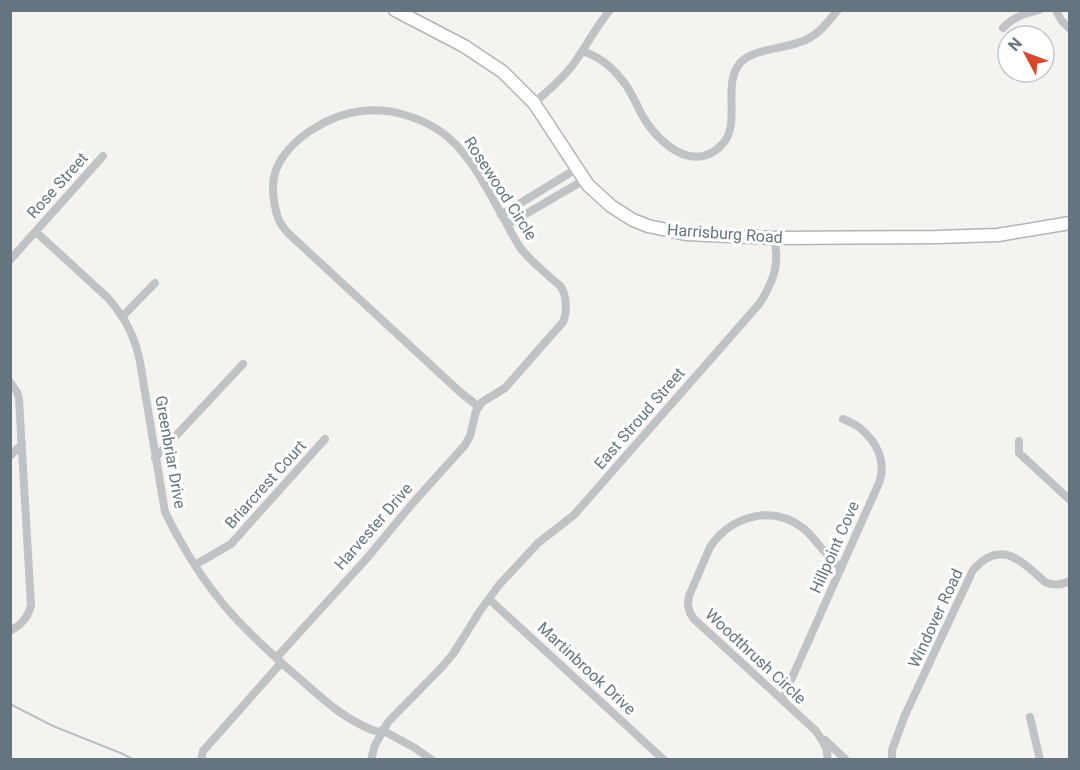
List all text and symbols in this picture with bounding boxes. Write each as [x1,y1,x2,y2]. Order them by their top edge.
north arrow [996,24,1056,84]
text: N [1004,34,1026,55]
street label: Rosewood Circle [460,133,541,243]
street label: Rose Street [23,149,92,222]
street label: Harrisburg Road [667,220,783,247]
street label: East Stroud Street [590,364,689,473]
street label: Greenbriar Drive [151,394,190,510]
street label: Briarcrest Court [221,436,310,532]
street label: Harvester Drive [330,479,416,574]
street label: Hillpoint Cove [806,498,863,596]
street label: Windover Road [904,566,967,671]
street label: Woodthrush Circle [701,605,810,708]
street label: Martinbrook Drive [534,618,640,719]

